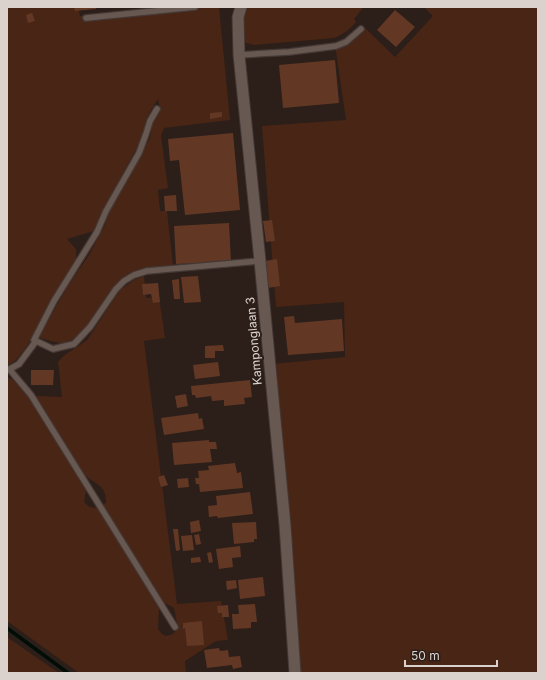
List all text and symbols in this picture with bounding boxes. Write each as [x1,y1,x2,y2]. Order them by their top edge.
street label: Kamponglaan 3 [242,296,265,386]
scale bar [405,642,497,668]
text: 50 m [411,648,440,663]

